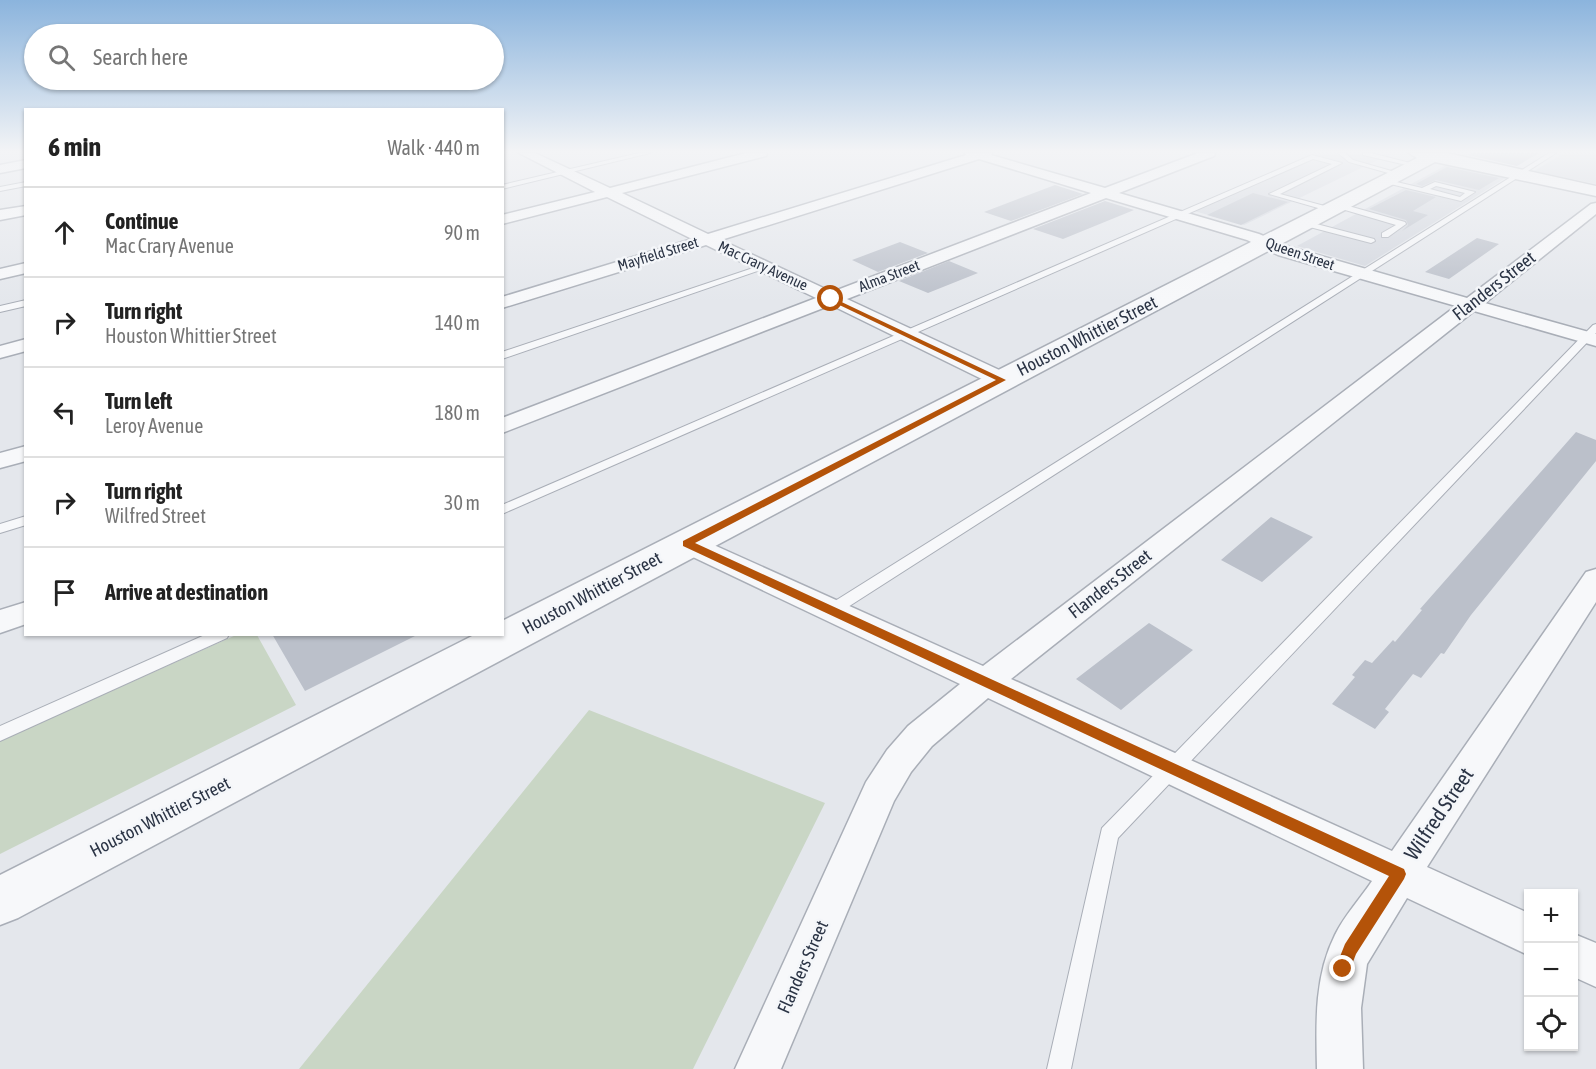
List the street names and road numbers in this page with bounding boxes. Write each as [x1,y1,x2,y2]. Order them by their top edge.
street label: Mayfield Street [615,233,700,274]
street label: Queen Street [1263,234,1337,273]
street label: Mac Crary Avenue [716,237,811,294]
street label: Flanders Street [1448,247,1539,324]
street label: Alma Street [856,256,922,295]
street label: Houston Whittier Street [1013,291,1160,380]
street label: Flanders Street [1064,545,1155,622]
street label: Houston Whittier Street [519,547,665,638]
street label: Wilfred Street [1399,763,1478,864]
street label: Houston Whittier Street [86,772,233,861]
street label: Flanders Street [773,917,832,1016]

